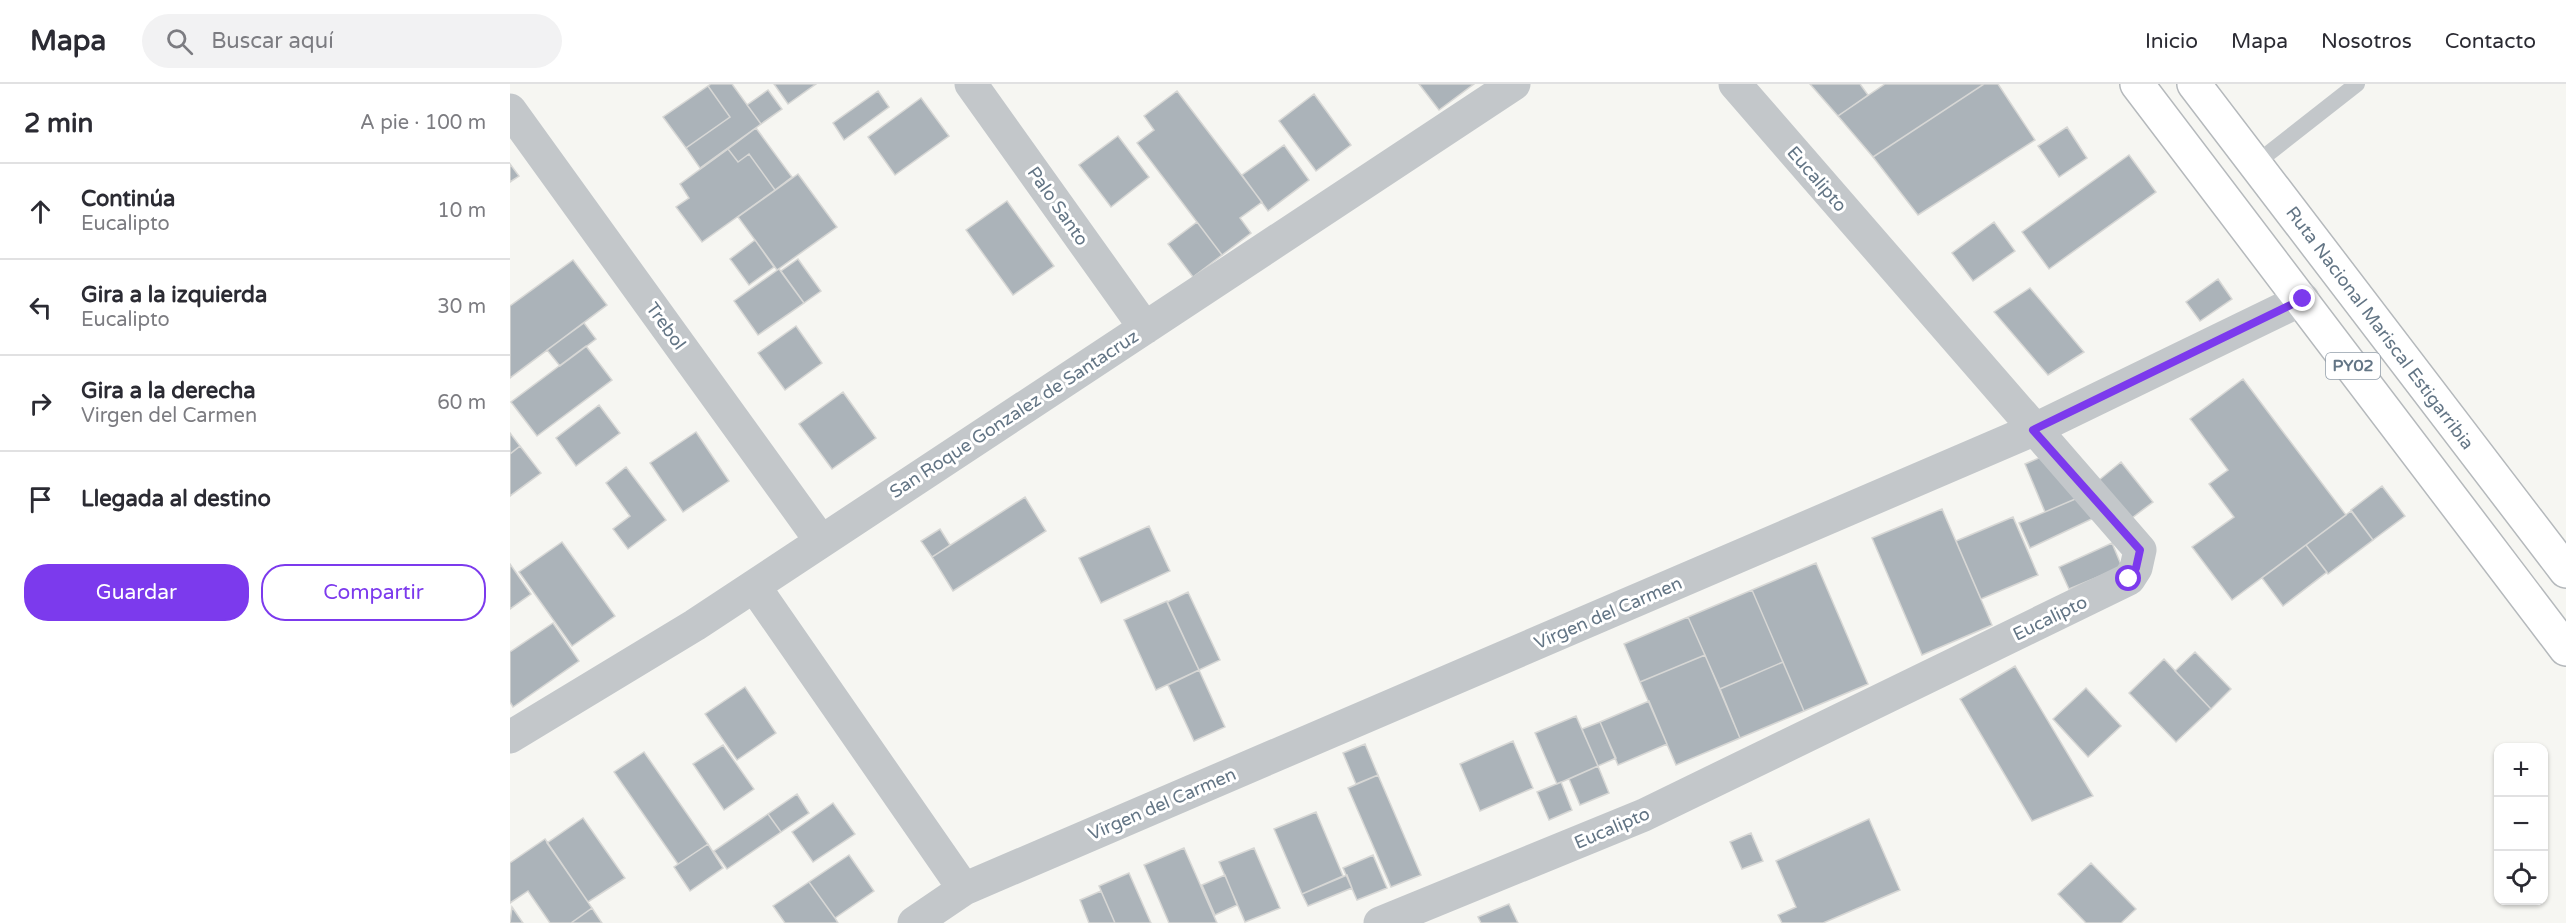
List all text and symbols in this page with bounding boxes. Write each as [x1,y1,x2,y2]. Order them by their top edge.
search box [142,14,562,68]
text: Mapa [30,24,106,58]
icon: search [163,25,196,58]
text: Buscar aquí [211,28,334,54]
text: Inicio [2145,29,2198,54]
text: Mapa [2231,29,2288,54]
text: Nosotros [2321,29,2412,54]
text: Contacto [2445,29,2536,54]
text: 2 min [24,108,93,139]
text: A pie · 100 m [360,111,486,135]
street label: Eucalipto [1782,142,1852,216]
street label: Palo Santo [1023,162,1093,250]
text: Continúa [81,186,175,212]
icon: ahead [24,195,57,228]
text: 10 m [437,199,486,223]
street label: Ruta Nacional Mariscal Estigarribia [2281,202,2479,454]
text: Eucalipto [81,212,170,236]
text: Gira a la izquierda [81,282,267,308]
route end [2289,285,2315,311]
icon: left [24,291,57,324]
text: 30 m [437,295,486,319]
street label: Trebol [641,298,691,354]
text: Eucalipto [81,308,170,332]
street label: San Roque Gonzalez de Santacruz [885,325,1143,503]
road number: PY02 [2326,353,2380,379]
text: Gira a la derecha [81,378,256,404]
icon: right [24,387,57,420]
text: 60 m [437,391,486,415]
text: Virgen del Carmen [81,404,257,428]
icon: arrive [24,483,57,516]
text: Llegada al destino [81,486,271,512]
button: Guardar [24,564,249,621]
button: Compartir [261,564,486,621]
route start [2115,565,2141,591]
street label: Virgen del Carmen [1531,572,1685,654]
street label: Eucalipto [2009,591,2091,645]
map controls [2494,743,2548,905]
button: + [2494,743,2548,797]
street label: Virgen del Carmen [1085,763,1239,845]
button: − [2494,797,2548,851]
street label: Eucalipto [1571,802,1653,854]
button: locate [2494,851,2548,905]

